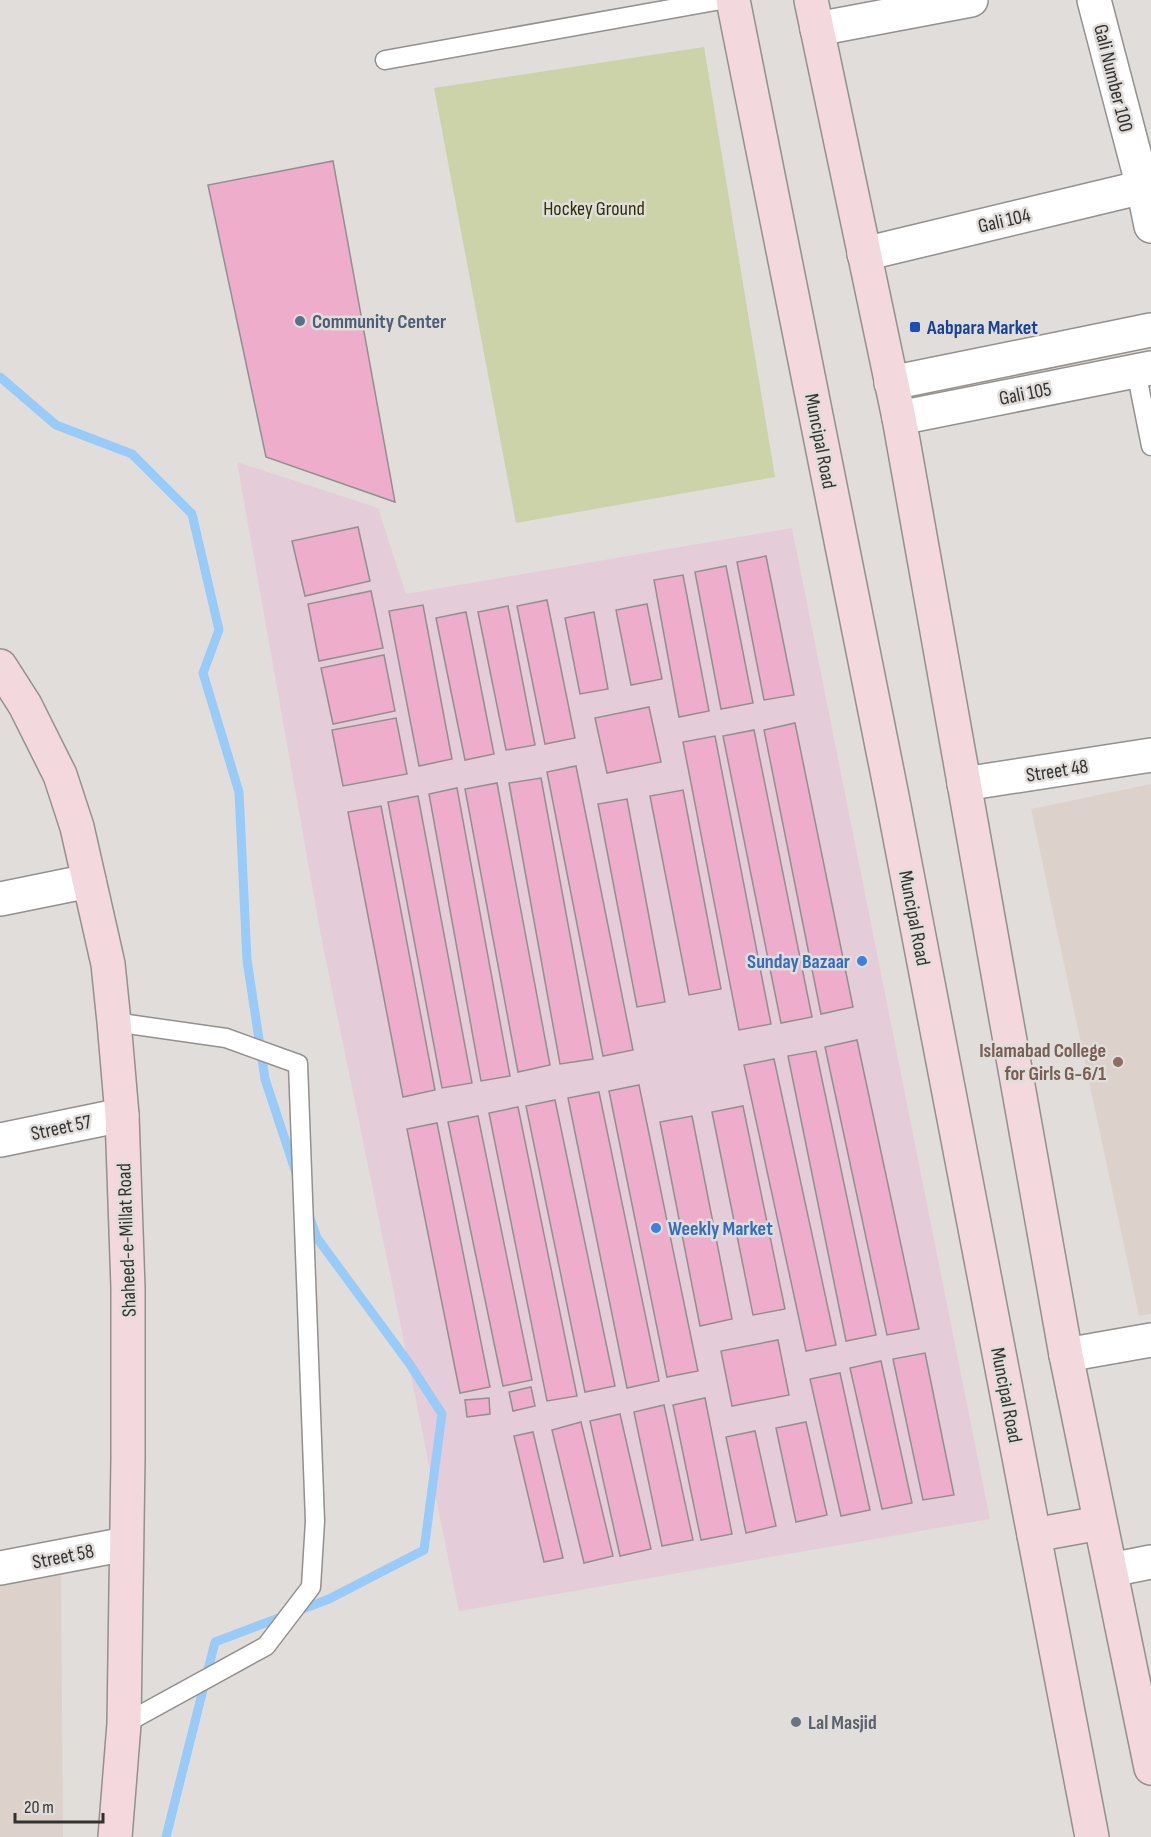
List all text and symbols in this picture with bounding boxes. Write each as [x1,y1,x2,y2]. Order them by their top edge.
street label: Gali Number 100 [1088,22,1138,135]
park label: Hockey Ground [543,197,645,221]
street label: Gali 104 [976,203,1033,239]
place label: Community Center [312,310,446,334]
marker: Community Center [293,314,307,328]
place label: Aabpara Market [926,316,1038,340]
marker: Aabpara Market [908,320,922,334]
street label: Gali 105 [997,377,1053,411]
street label: Muncipal Road [799,391,841,491]
street label: Street 48 [1024,754,1090,788]
street label: Muncipal Road [893,868,935,968]
place label: Sunday Bazaar [747,950,850,974]
marker: Sunday Bazaar [855,954,869,968]
place label: Islamabad College for Girls G-6/1 [979,1039,1106,1086]
marker: Islamabad College for Girls G-6/1 [1111,1055,1125,1069]
street label: Street 57 [29,1110,94,1146]
street label: Shaheed-e-Millat Road [112,1163,142,1317]
place label: Weekly Market [668,1217,773,1241]
marker: Weekly Market [649,1221,663,1235]
street label: Muncipal Road [985,1345,1027,1445]
street label: Street 58 [30,1539,96,1575]
place label: Lal Masjid [808,1711,877,1735]
marker: Lal Masjid [789,1715,803,1729]
scale bar [15,1786,104,1824]
text: 20 m [24,1797,54,1818]

